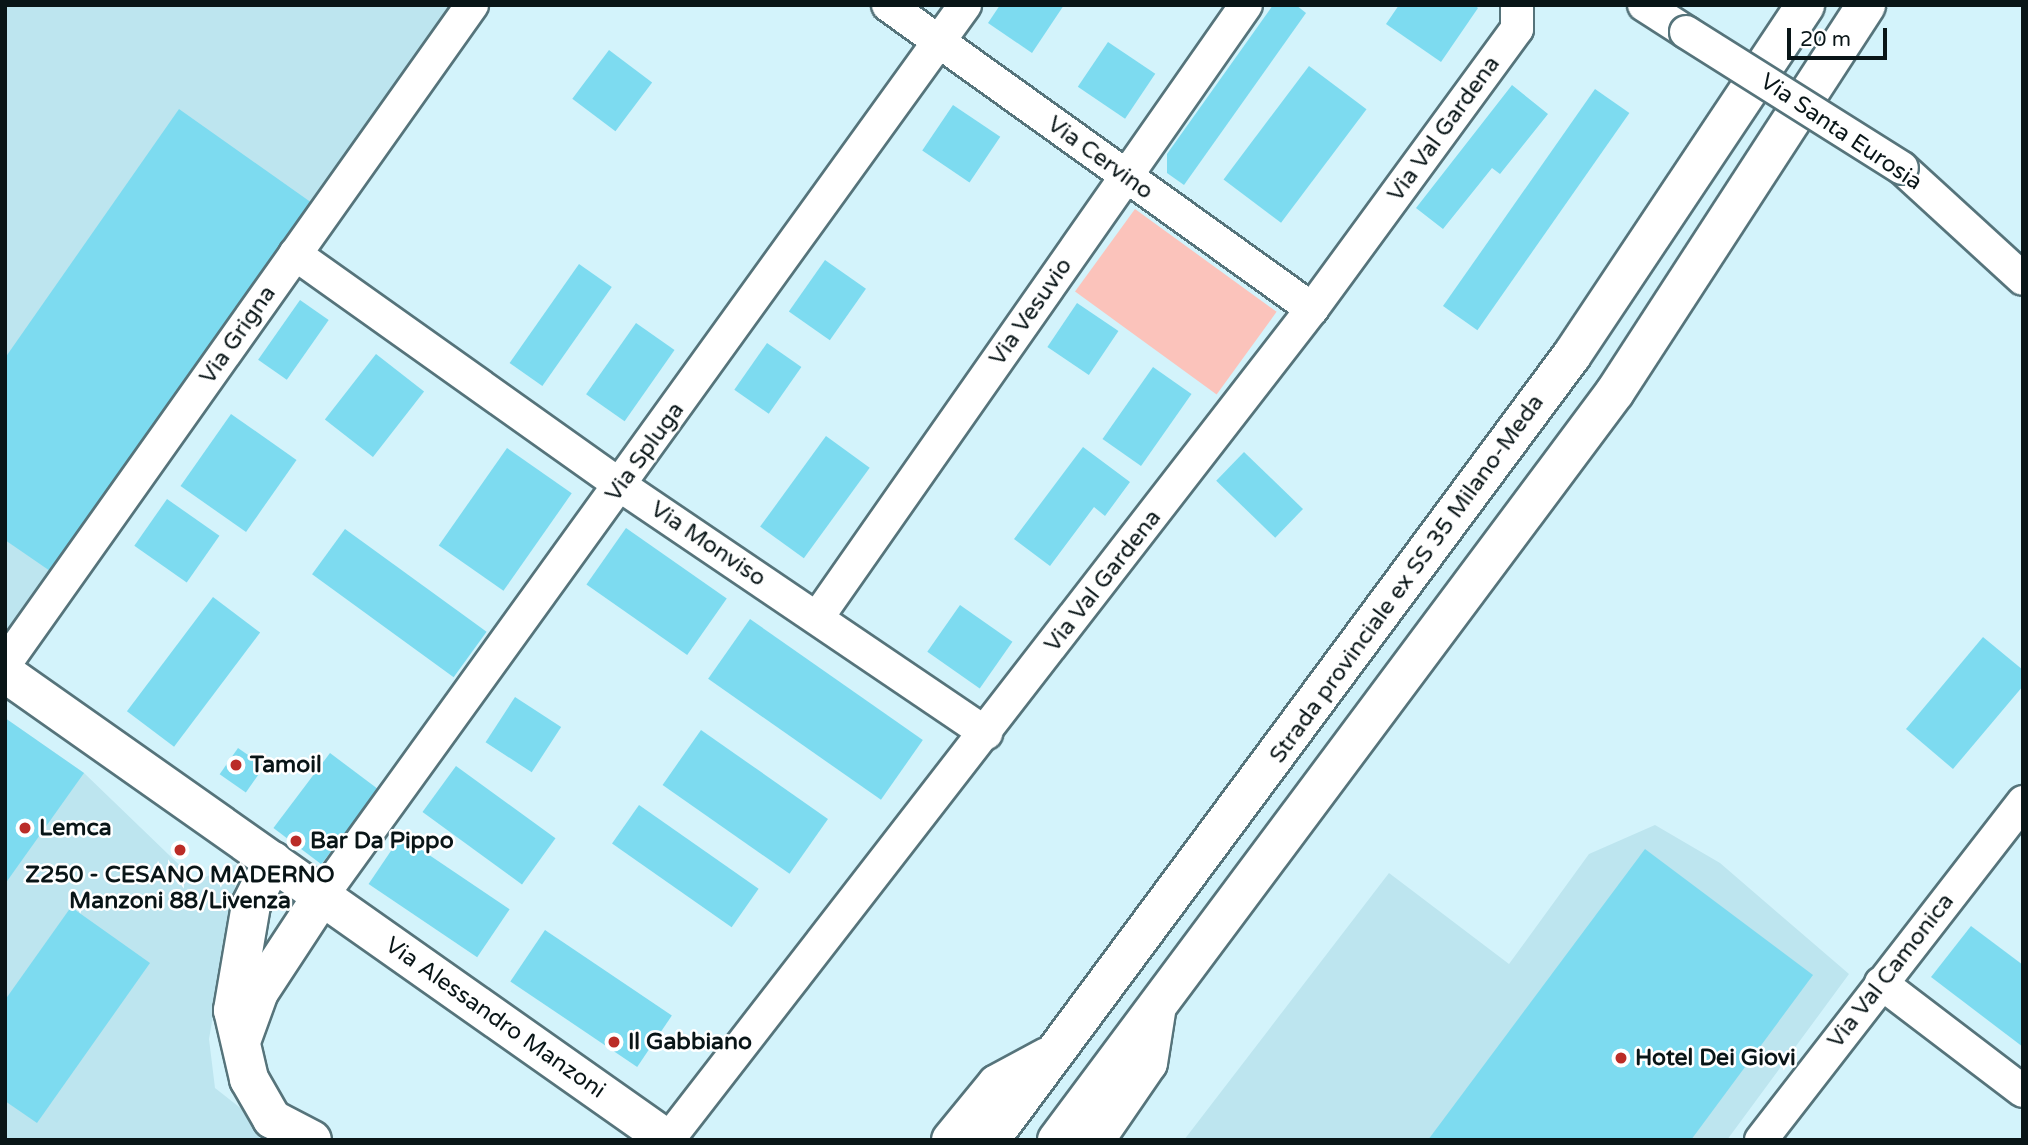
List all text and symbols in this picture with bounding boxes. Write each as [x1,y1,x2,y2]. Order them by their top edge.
scale bar [1790,14,1890,58]
text: 20 m [1800,27,1851,52]
street label: Via Val Gardena [1382,51,1506,207]
street label: Via Santa Eurosia [1755,68,1927,196]
street label: Via Cervino [1042,110,1158,206]
street label: Via Vesuvio [984,253,1078,371]
street label: Via Grigna [194,280,282,390]
street label: Strada provinciale ex SS 35 Milano-Meda [1264,389,1550,769]
street label: Via Spluga [600,397,690,507]
street label: Via Monviso [645,495,771,593]
street label: Via Val Gardena [1039,504,1167,658]
place label: Tamoil [250,751,322,779]
marker: Tamoil [228,757,244,773]
place label: Lemca [39,814,112,842]
marker: Lemca [17,820,33,836]
place label: Bar Da Pippo [310,827,454,855]
marker: Bar Da Pippo [288,833,304,849]
marker: Z250 - CESANO MADERNO Manzoni 88/Livenza [172,842,188,858]
place label: Z250 - CESANO MADERNO Manzoni 88/Livenza [25,861,335,915]
street label: Via Val Camonica [1822,888,1960,1054]
street label: Via Alessandro Manzoni [380,931,610,1105]
place label: Il Gabbiano [628,1028,752,1056]
marker: Il Gabbiano [606,1034,622,1050]
place label: Hotel Dei Giovi [1635,1044,1796,1072]
marker: Hotel Dei Giovi [1613,1050,1629,1066]

